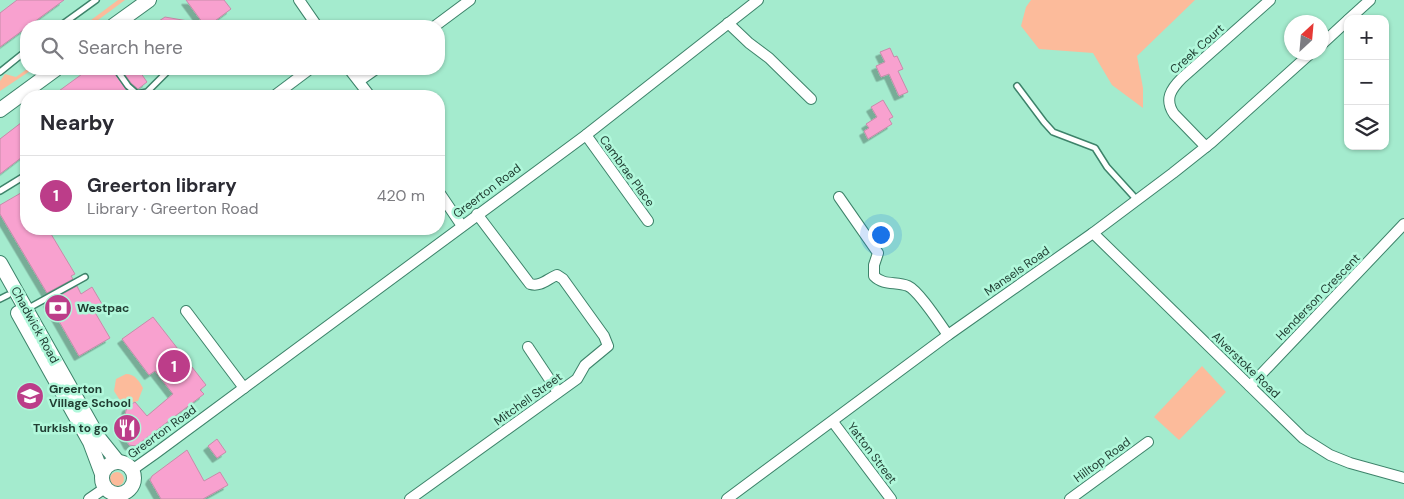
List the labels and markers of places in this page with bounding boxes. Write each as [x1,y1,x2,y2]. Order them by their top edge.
bank icon: Westpac [43,293,73,323]
place label: Westpac [77,300,129,316]
pin: 1 [158,347,190,385]
school or university icon: Greerton Village School [15,381,45,411]
place label: Greerton Village School [49,381,131,411]
restaurant icon: Turkish to go [112,413,142,443]
place label: Turkish to go [33,420,108,436]

